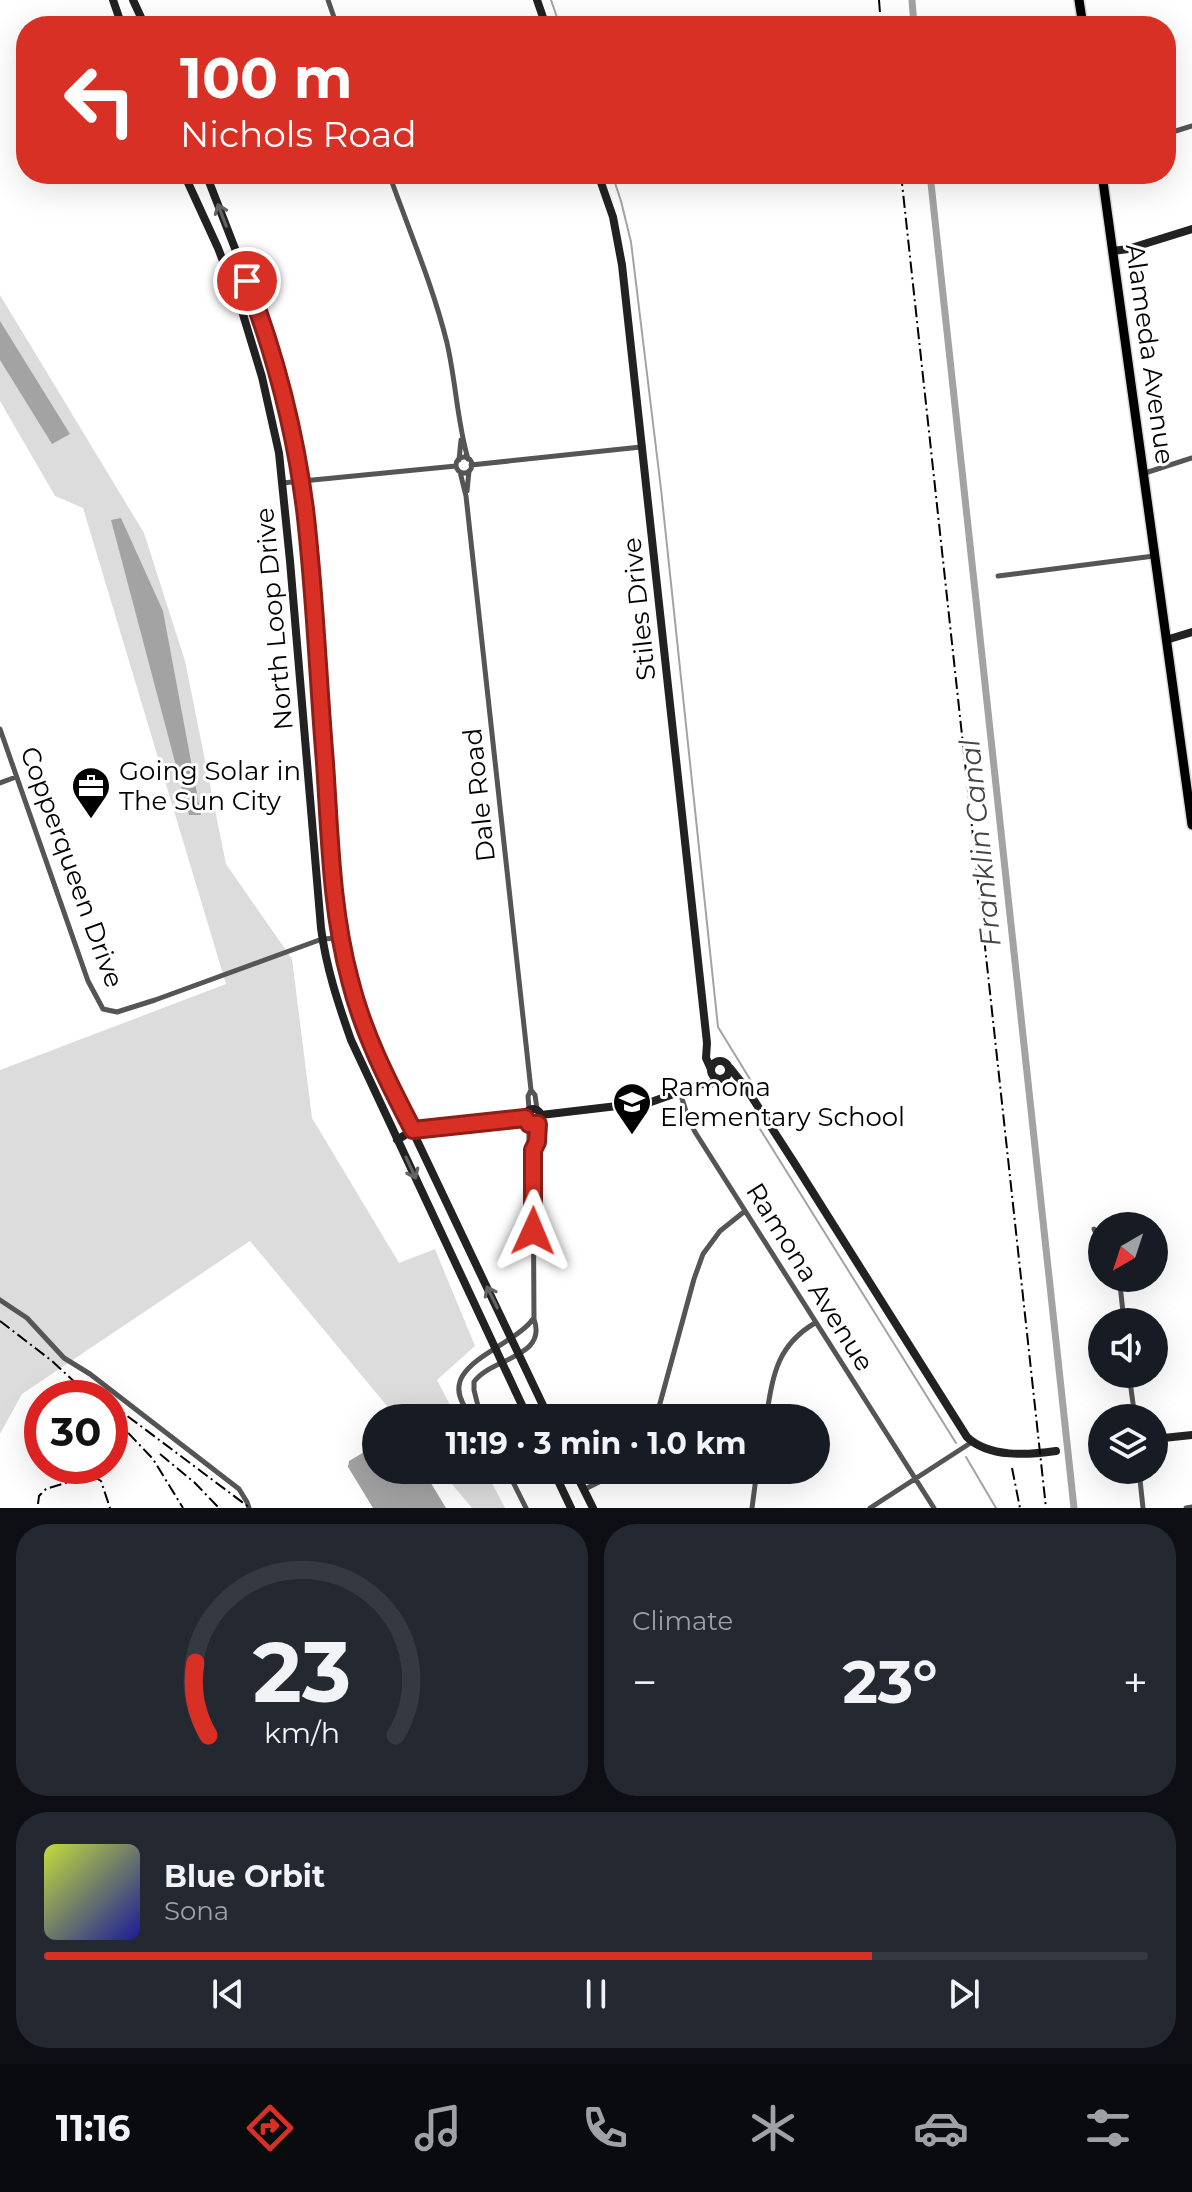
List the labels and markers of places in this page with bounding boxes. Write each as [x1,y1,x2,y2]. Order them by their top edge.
pin [213,247,281,315]
place label: Going Solar in The Sun City [119,755,301,817]
office icon: Going Solar in The Sun City [70,765,112,820]
place label: Ramona Elementary School [660,1071,905,1133]
school or university icon: Ramona Elementary School [611,1081,653,1136]

